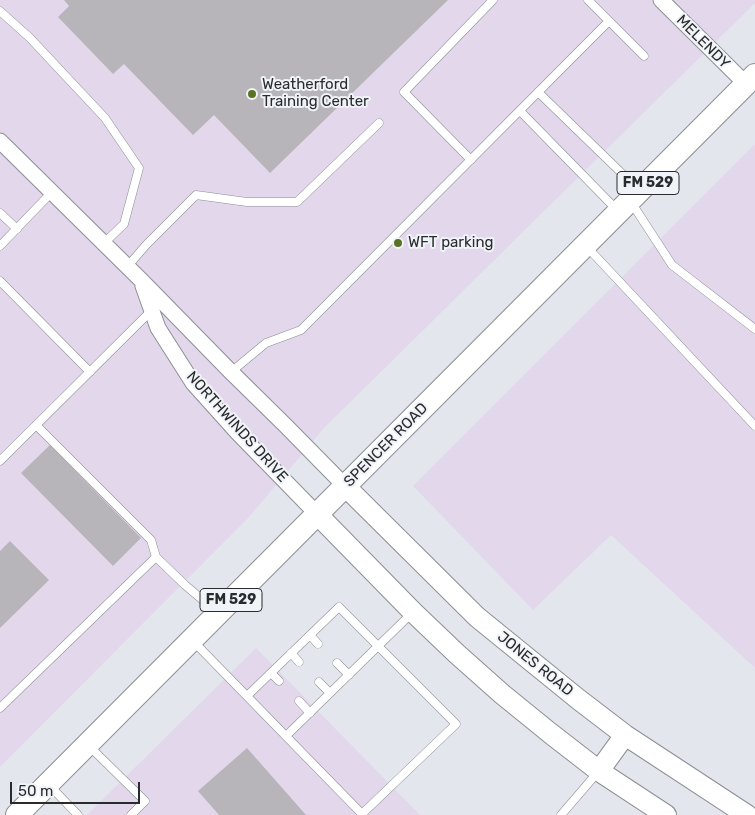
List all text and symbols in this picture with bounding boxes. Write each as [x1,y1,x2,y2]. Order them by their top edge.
street label: MELENDY [672,11,734,73]
place label: Weatherford Training Center [262,76,369,111]
marker: Weatherford Training Center [246,88,258,100]
road number: FM 529 [617,172,679,194]
place label: WFT parking [408,234,493,252]
marker: WFT parking [392,237,404,249]
street label: NORTHWINDS DRIVE [183,368,291,486]
street label: SPENCER ROAD [340,399,432,491]
road number: FM 529 [200,588,262,612]
street label: JONES ROAD [493,628,577,700]
scale bar [12,772,142,804]
text: 50 m [18,782,53,800]

